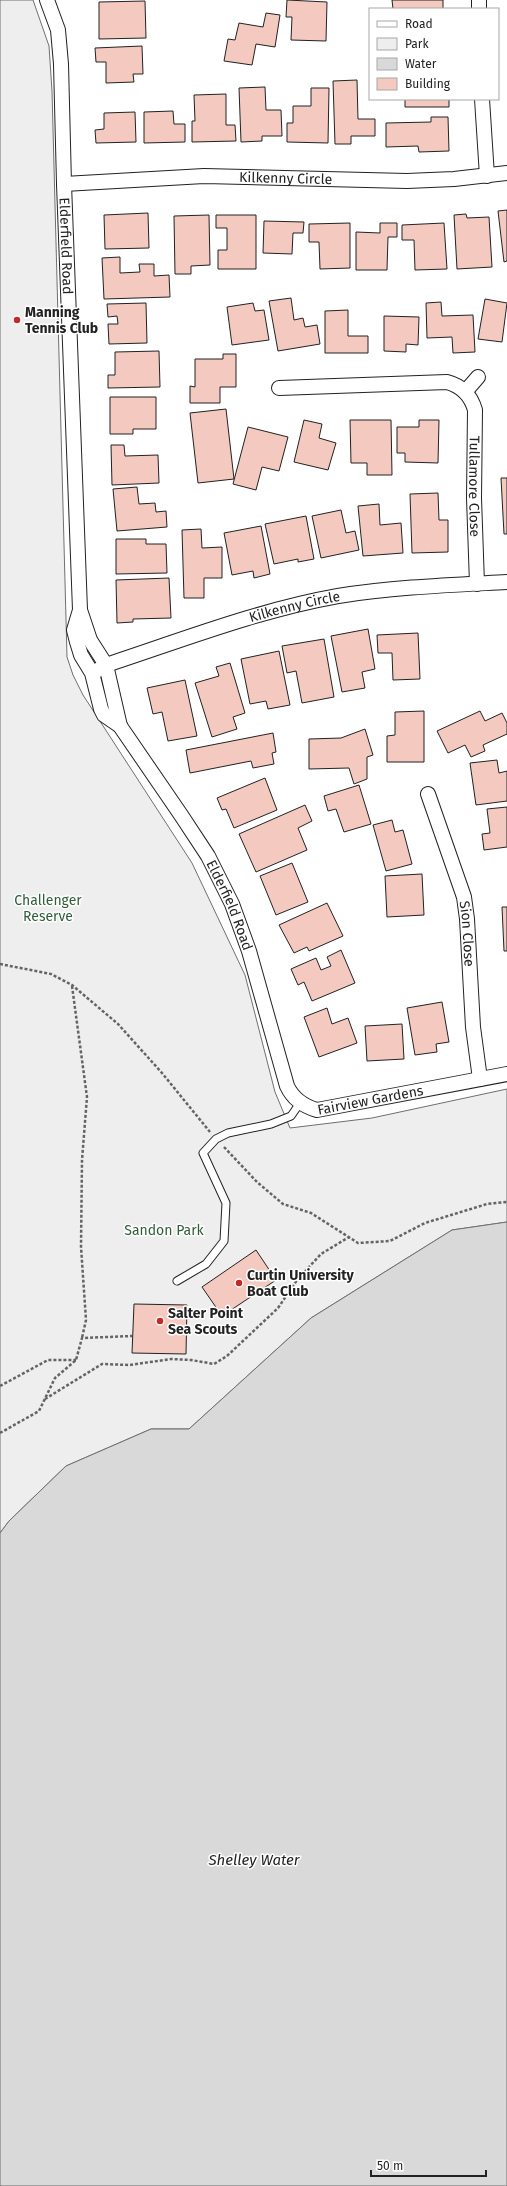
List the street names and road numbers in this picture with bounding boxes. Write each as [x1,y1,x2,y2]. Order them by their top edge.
street label: Kilkenny Circle [239,169,332,188]
street label: Elderfield Road [56,197,76,295]
street label: Tullamore Close [465,436,483,537]
street label: Kilkenny Circle [247,588,341,626]
street label: Elderfield Road [202,857,256,953]
street label: Sion Close [456,900,478,967]
street label: Fairview Gardens [316,1082,425,1119]

